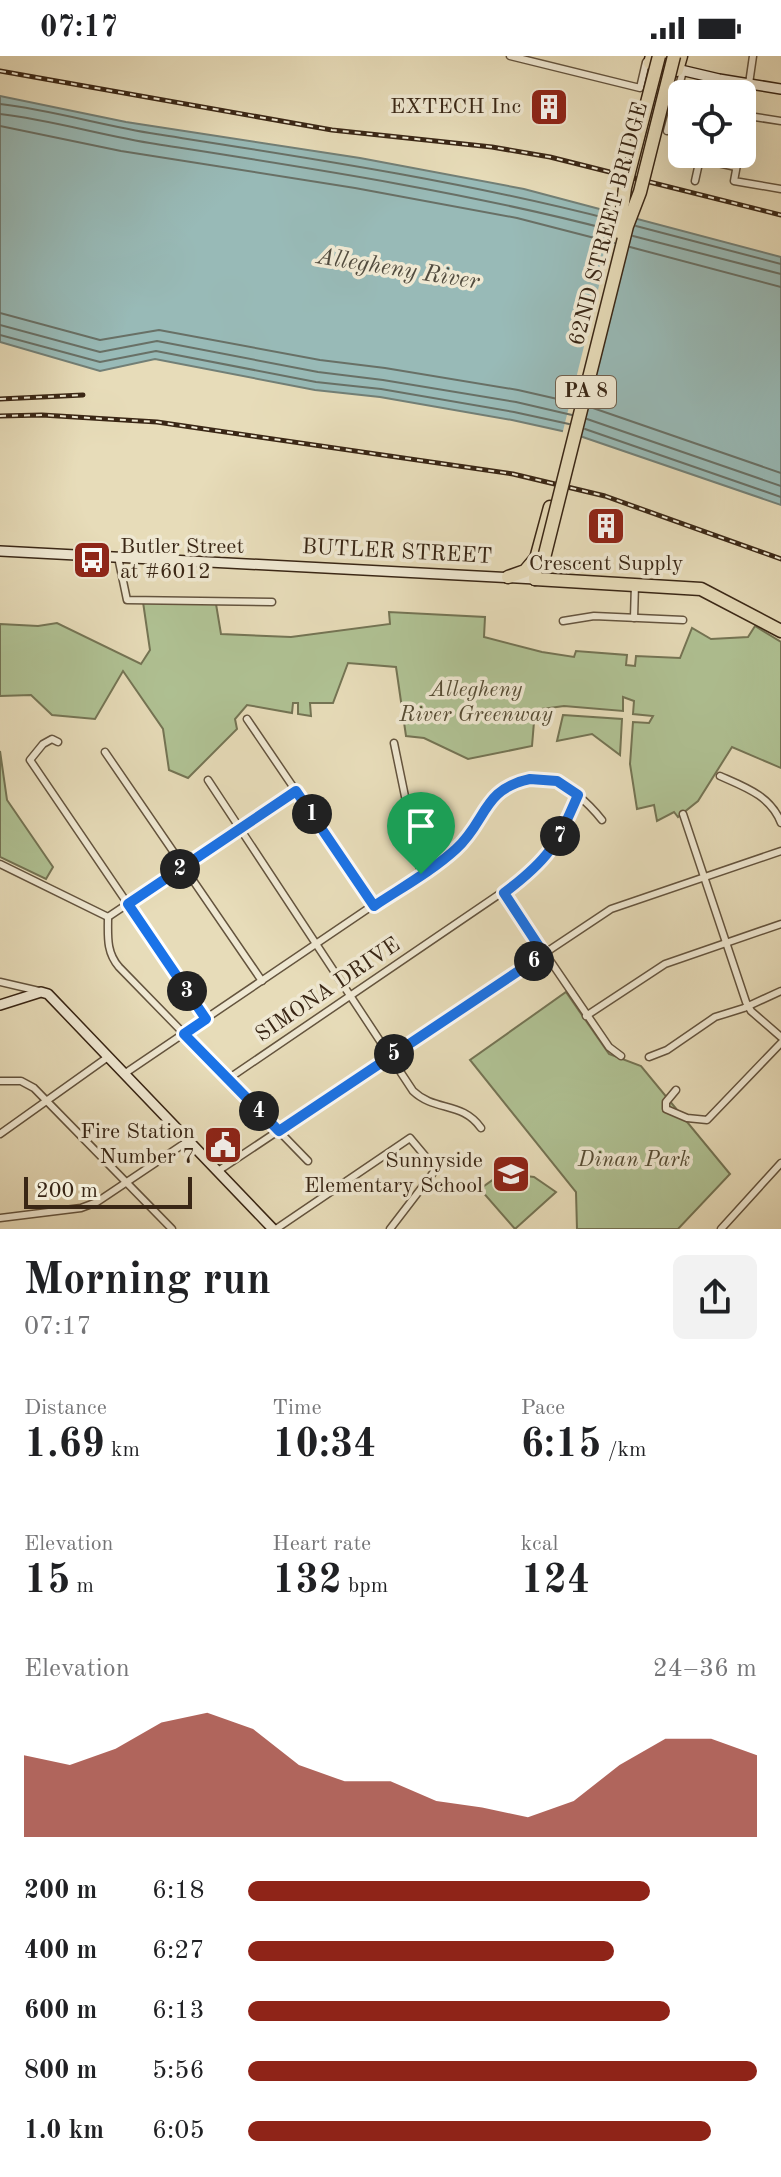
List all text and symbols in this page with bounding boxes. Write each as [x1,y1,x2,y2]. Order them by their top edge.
text: 07:17 [40,13,118,43]
map controls [668,80,756,168]
button: locate [668,80,756,168]
building icon: EXTECH Inc [528,86,570,128]
place label: EXTECH Inc [390,96,521,118]
street label: 62ND STREET BRIDGE [566,100,652,348]
water label: Allegheny River [313,245,482,295]
road number: PA 8 [556,376,616,408]
building icon: Crescent Supply [585,505,627,547]
place label: Butler Street at #6012 [120,536,244,583]
street label: BUTLER STREET [301,536,493,568]
bus stop icon: Butler Street at #6012 [71,539,113,581]
place label: Crescent Supply [529,553,684,575]
park label: Allegheny River Greenway [398,679,553,726]
pin [387,792,455,874]
pin: 1 [292,794,332,834]
text: 1 [306,803,318,825]
icon: arrive [399,804,443,848]
pin: 7 [540,816,580,856]
text: 7 [554,825,566,847]
pin: 2 [160,849,200,889]
text: 2 [174,858,186,880]
street label: SIMONA DRIVE [252,934,404,1046]
pin: 6 [514,941,554,981]
text: 6 [528,950,540,972]
pin: 3 [167,971,207,1011]
text: 3 [181,980,193,1002]
pin: 5 [374,1034,414,1074]
text: 5 [388,1043,400,1065]
pin: 4 [239,1091,279,1131]
text: 4 [253,1100,265,1122]
place label: Fire Station Number 7 [80,1121,195,1168]
public building icon: Fire Station Number 7 [202,1124,244,1166]
park label: Dinan Park [577,1149,690,1171]
place label: Sunnyside Elementary School [304,1150,483,1197]
school or university icon: Sunnyside Elementary School [490,1153,532,1195]
scale bar [24,1173,192,1209]
text: 200 m [36,1180,98,1202]
button: share [673,1255,757,1339]
text: Morning run [24,1259,271,1303]
text: 07:17 [24,1314,92,1340]
text: Distance [24,1397,107,1419]
text: Time [272,1397,322,1419]
text: Pace [521,1397,565,1419]
text: 1.69 [24,1426,105,1466]
text: 10:34 [272,1426,376,1466]
text: 6:15 [521,1426,601,1466]
text: km [105,1439,140,1461]
text: /km [601,1439,646,1461]
text: Elevation [24,1533,114,1555]
text: Heart rate [272,1533,371,1555]
text: kcal [521,1533,559,1555]
text: 15 [24,1562,70,1602]
text: 132 [272,1562,342,1602]
text: 124 [521,1562,590,1602]
text: m [70,1575,94,1597]
text: bpm [342,1575,388,1597]
text: Elevation [24,1656,130,1682]
text: 24–36 m [653,1656,757,1682]
text: 200 m [24,1878,97,1904]
text: 6:18 [152,1878,205,1904]
text: 400 m [24,1938,97,1964]
text: 6:27 [152,1938,205,1964]
text: 600 m [24,1998,97,2024]
text: 6:13 [152,1998,205,2024]
text: 800 m [24,2058,97,2084]
text: 5:56 [152,2058,205,2084]
text: 1.0 km [24,2118,104,2144]
text: 6:05 [152,2118,205,2144]

